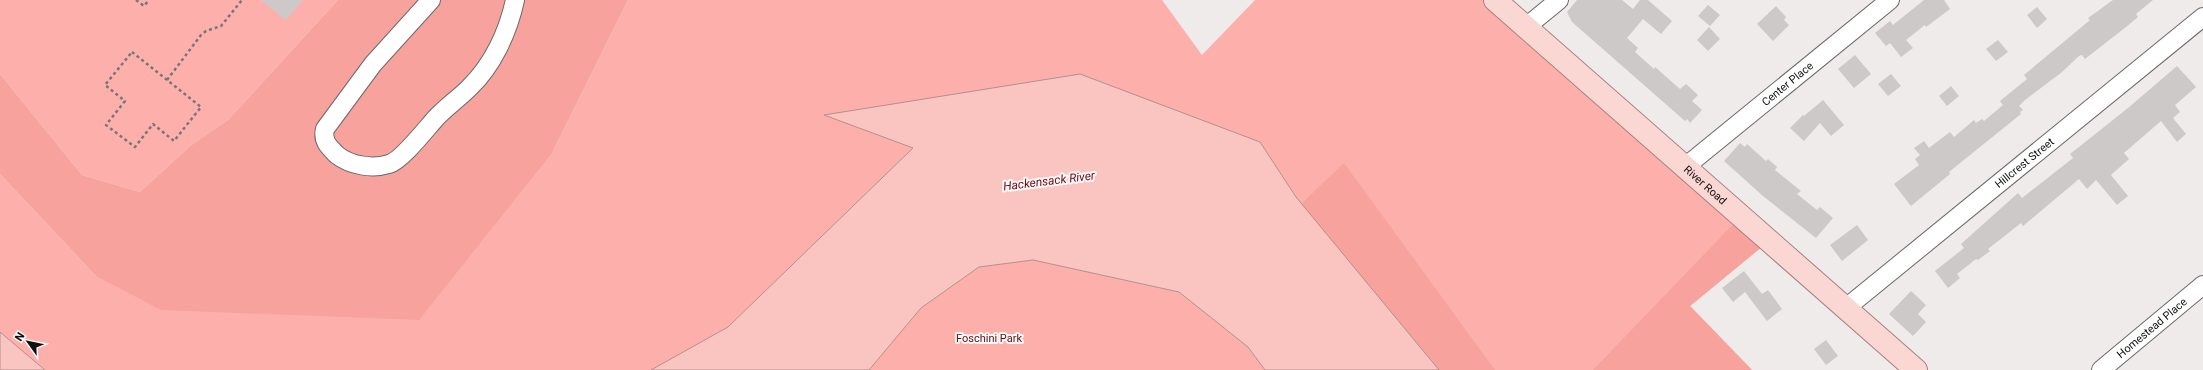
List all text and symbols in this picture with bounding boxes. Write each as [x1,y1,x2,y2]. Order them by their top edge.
street label: Center Place [1759,59,1816,108]
street label: Hillcrest Street [1992,135,2057,191]
street label: River Road [1681,163,1729,207]
water label: Hackensack River [1002,168,1097,194]
street label: Homestead Place [2114,295,2189,361]
north arrow [8,322,48,362]
text: N [12,330,28,344]
park label: Foschini Park [956,332,1022,345]

